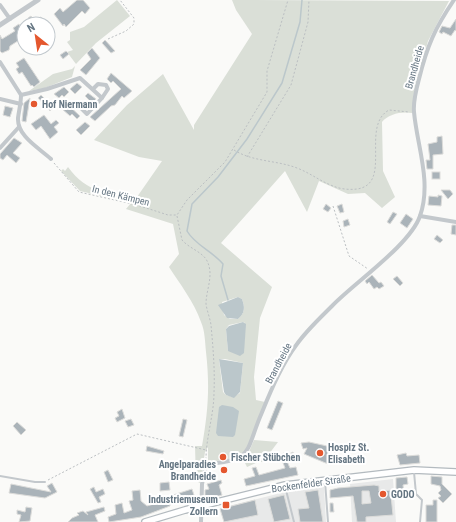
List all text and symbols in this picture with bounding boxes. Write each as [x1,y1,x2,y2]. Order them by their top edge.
north arrow [16,16,56,56]
text: N [25,20,38,35]
street label: Brandheide [403,44,426,90]
marker: Hof Niermann [29,99,39,109]
place label: Hof Niermann [42,99,97,110]
street label: In den Kämpen [91,183,151,208]
street label: Brandheide [263,341,294,385]
place label: Hospiz St. Elisabeth [328,442,369,465]
marker: Hospiz St. Elisabeth [315,448,325,458]
marker: Fischer Stübchen [218,452,228,462]
place label: Fischer Stübchen [231,452,300,463]
place label: Angelparadies Brandheide [159,459,216,482]
marker: Angelparadies Brandheide [219,465,229,475]
street label: Bockenfelder Straße [271,472,352,494]
marker: GODO [378,489,388,499]
place label: GODO [391,489,415,500]
place label: Industriemuseum Zollern [148,494,218,517]
marker: Industriemuseum Zollern [221,500,231,510]

